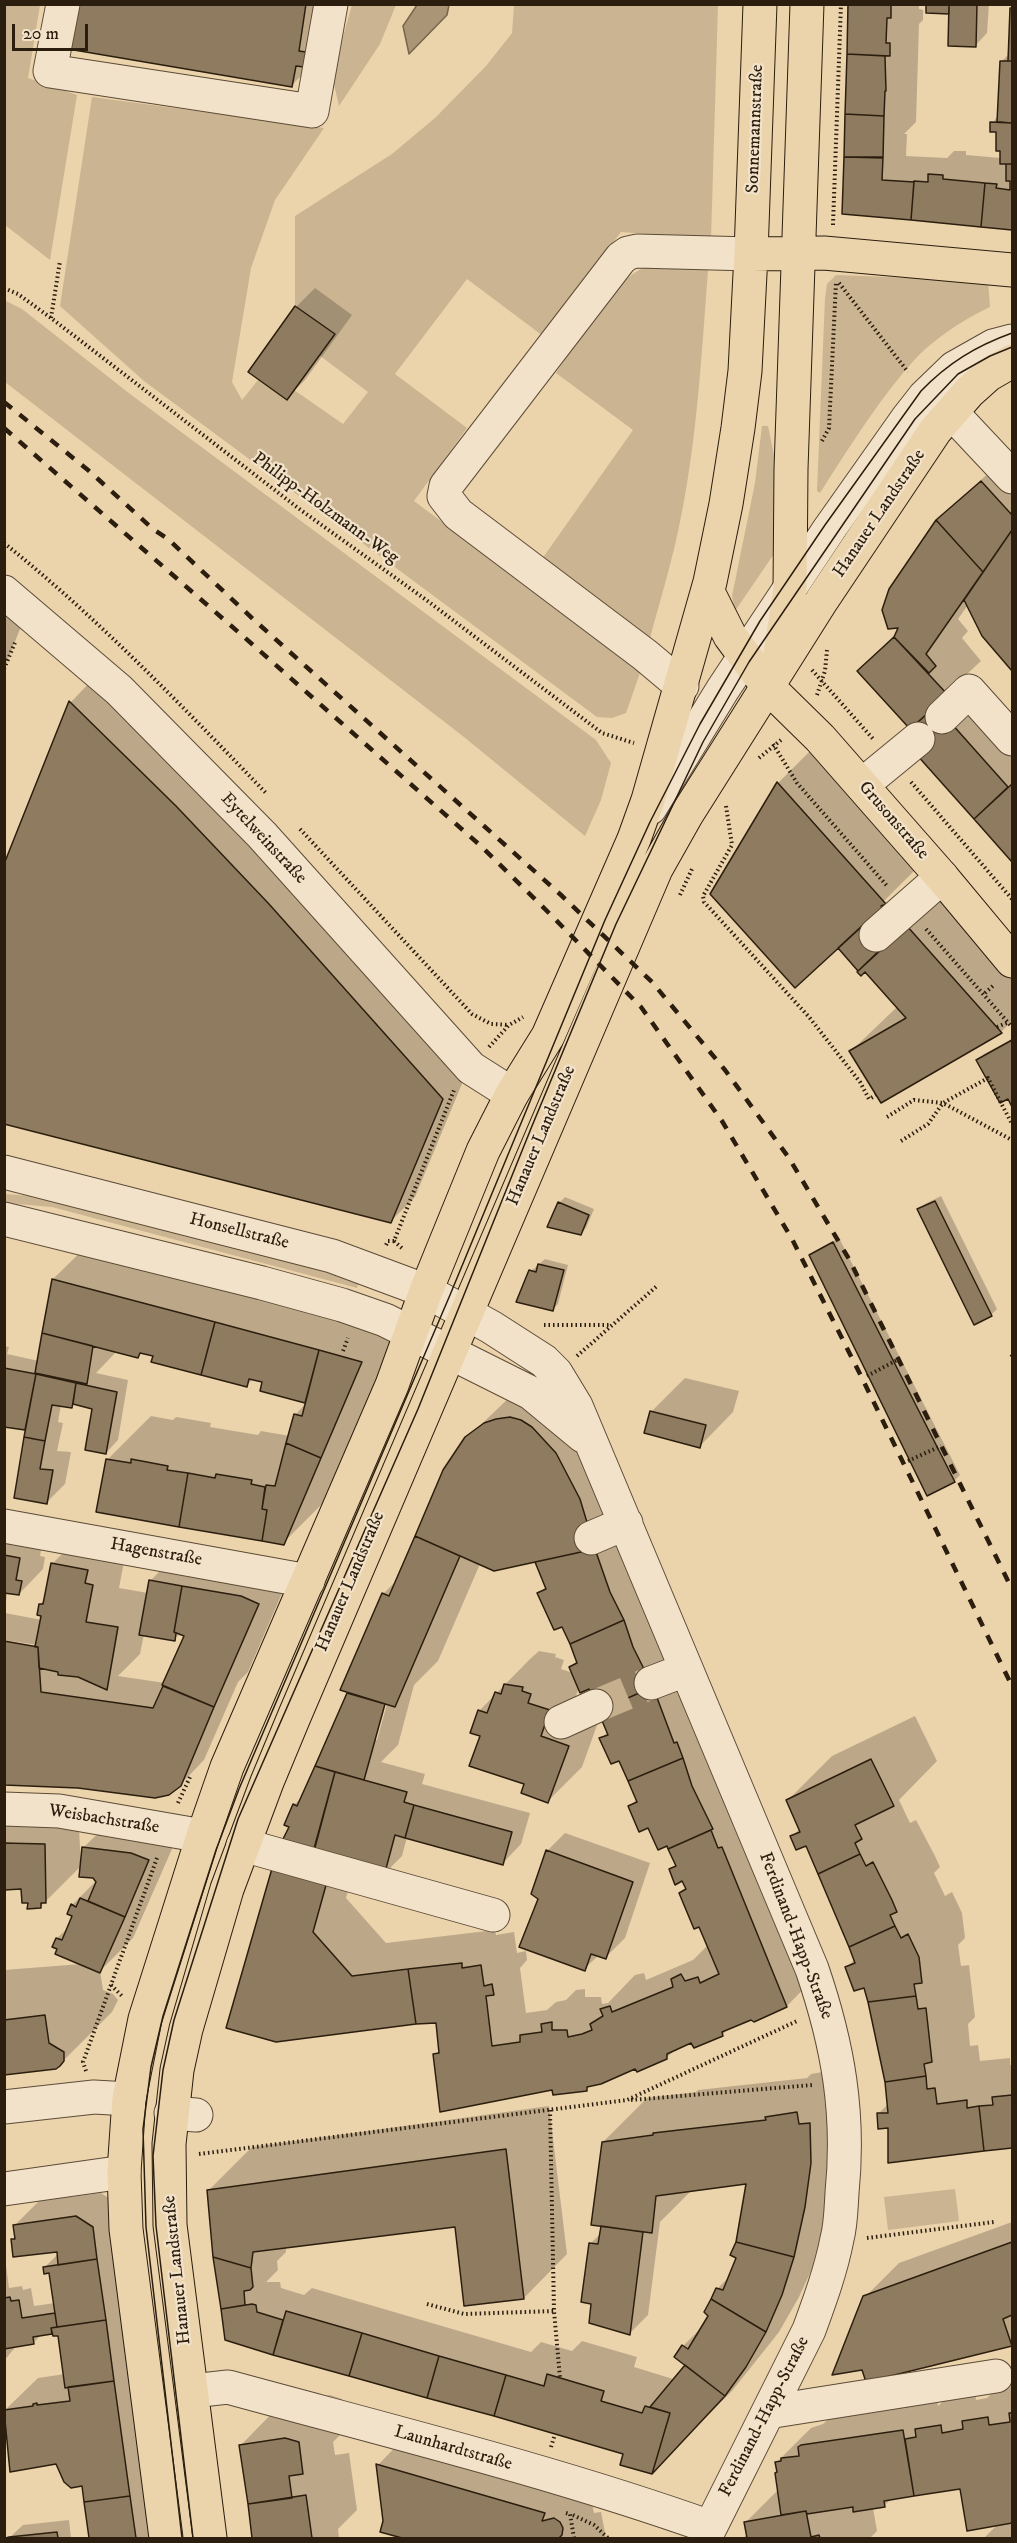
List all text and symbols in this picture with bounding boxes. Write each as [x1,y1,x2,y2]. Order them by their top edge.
scale bar [15,12,92,50]
text: 20 m [23,23,59,45]
street label: Sonnemannstraße [743,64,769,194]
street label: Hanauer Landstraße [829,446,931,582]
street label: Philipp-Holzmann-Weg [248,449,402,569]
street label: Grusonstraße [853,777,933,865]
street label: Eytelweinstraße [215,789,311,889]
street label: Hanauer Landstraße [503,1063,581,1209]
street label: Honsellstraße [187,1209,291,1255]
street label: Hanauer Landstraße [312,1509,390,1655]
street label: Hagenstraße [108,1534,204,1572]
street label: Weisbachstraße [47,1801,161,1839]
street label: Ferdinand-Happ-Straße [753,1850,837,2022]
street label: Hanauer Landstraße [159,2194,197,2346]
street label: Ferdinand-Happ-Straße [715,2333,815,2501]
street label: Launhardtstraße [392,2422,514,2476]

